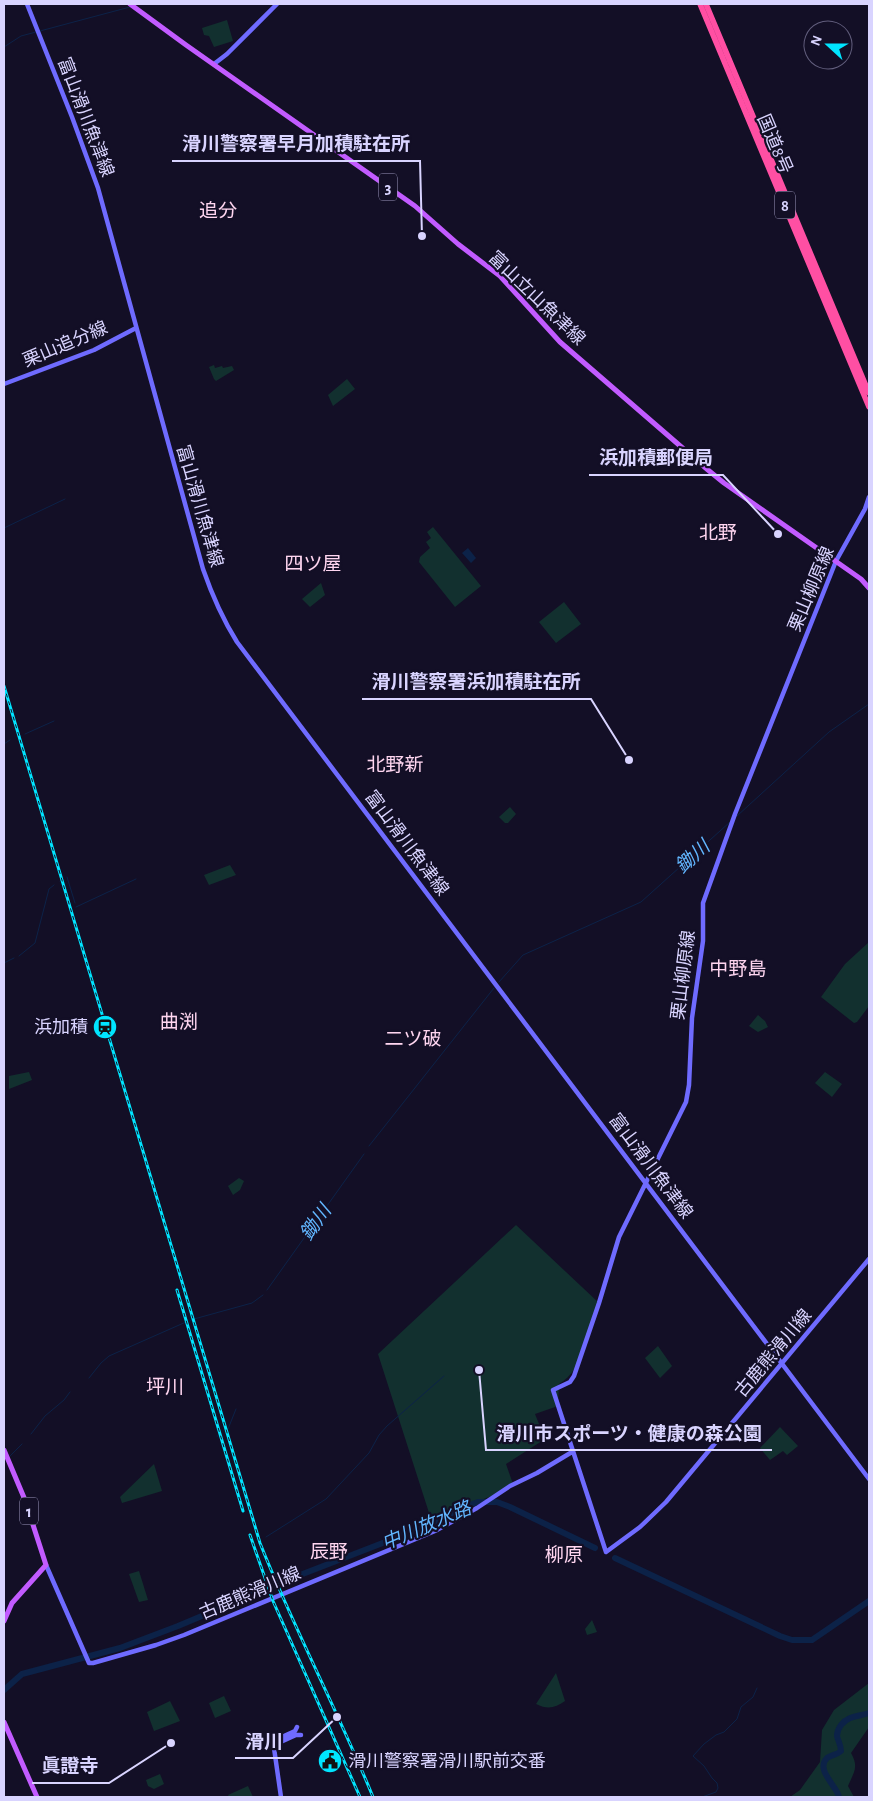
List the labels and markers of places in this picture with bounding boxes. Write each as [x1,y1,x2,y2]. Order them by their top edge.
callout: 滑川警察署早月加積駐在所 [172,127,420,161]
callout: 浜加積郵便局 [589,441,723,475]
callout: 滑川警察署浜加積駐在所 [362,665,591,699]
station icon: 浜加積 [92,1014,118,1040]
place label: 浜加積 [34,1017,88,1037]
callout: 滑川市スポーツ・健康の森公園 [486,1416,772,1450]
callout: 滑川 [235,1724,293,1758]
public building icon: 滑川警察署滑川駅前交番 [317,1748,343,1774]
callout: 眞證寺 [32,1749,109,1783]
place label: 滑川警察署滑川駅前交番 [348,1751,546,1771]

